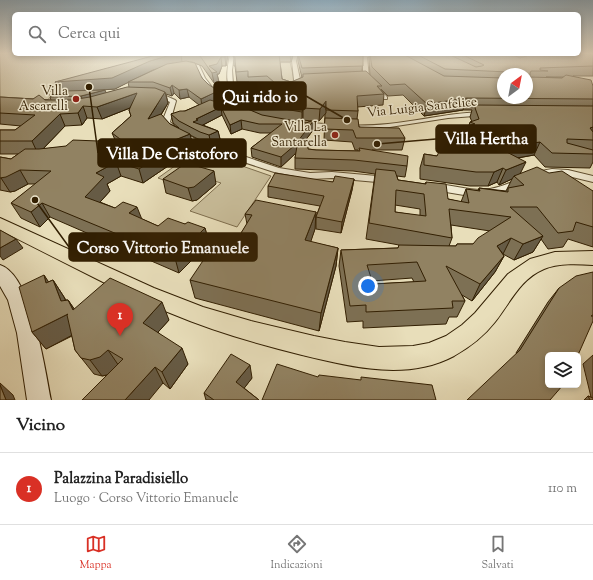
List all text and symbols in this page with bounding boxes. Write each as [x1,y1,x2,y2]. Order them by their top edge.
search box [12,12,581,56]
icon: search [26,23,48,45]
text: Cerca qui [58,24,120,45]
north arrow [497,68,533,104]
callout: Qui rido io [214,82,306,110]
place label: Villa Ascarelli [19,83,68,116]
text: Qui rido io [222,87,298,110]
street label: Via Luigia Sanfelice [366,93,478,123]
marker: Villa Ascarelli [71,94,81,104]
place label: Villa La Santarella [271,119,327,152]
callout: Villa Hertha [436,125,536,153]
text: Villa Hertha [444,129,529,152]
marker: Villa La Santarella [330,130,340,140]
callout: Villa De Cristoforo [98,139,246,167]
text: Villa De Cristoforo [106,144,238,167]
callout: Corso Vittorio Emanuele [69,233,257,261]
text: Corso Vittorio Emanuele [77,238,250,261]
your location [358,276,378,296]
pin: 1 [107,303,133,336]
map controls [545,352,581,388]
button: layers [545,352,581,388]
text: Vicino [16,414,65,438]
text: Palazzina Paradisiello [54,469,188,490]
text: 1 [27,480,31,498]
text: 110 m [548,480,577,498]
text: Luogo · Corso Vittorio Emanuele [54,490,239,508]
tab: Mappa [79,533,112,573]
tab: Indicazioni [270,533,323,573]
tab: Salvati [481,533,514,573]

